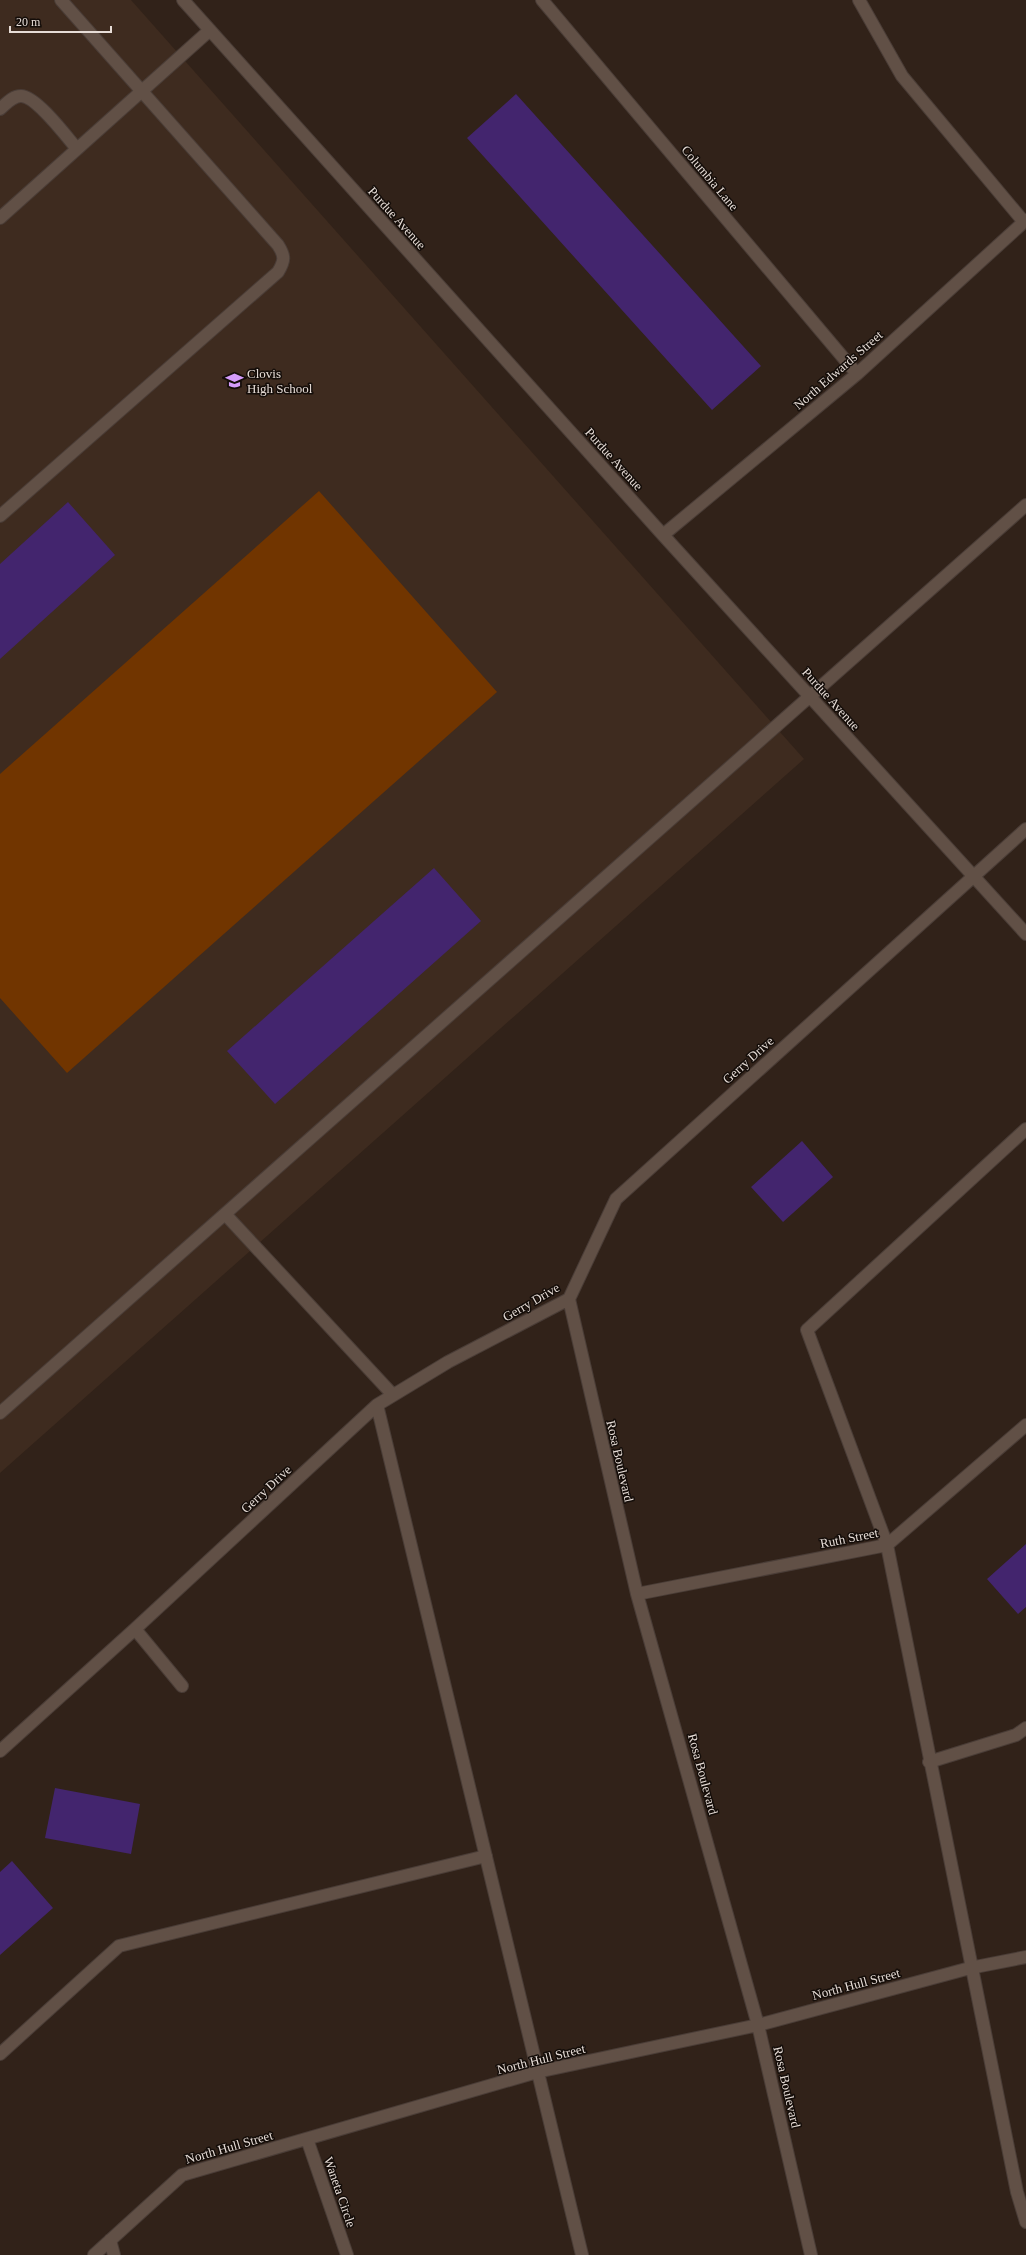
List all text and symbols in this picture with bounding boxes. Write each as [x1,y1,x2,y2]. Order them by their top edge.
scale bar [10,8,111,34]
text: 20 m [16,15,41,29]
street label: Columbia Lane [678,142,742,214]
street label: Purdue Avenue [365,184,429,252]
street label: North Edwards Street [791,327,886,413]
place label: Clovis High School [247,366,313,396]
school or university icon: Clovis High School [224,370,244,390]
street label: Purdue Avenue [582,425,646,493]
street label: Purdue Avenue [799,665,863,733]
street label: Gerry Drive [720,1033,777,1087]
street label: Gerry Drive [500,1280,562,1324]
street label: Rosa Boulevard [603,1419,637,1504]
street label: Gerry Drive [238,1462,294,1516]
street label: Ruth Street [819,1525,880,1551]
street label: Rosa Boulevard [685,1732,721,1817]
street label: North Hull Street [810,1965,902,2003]
street label: North Hull Street [495,2041,587,2077]
street label: Rosa Boulevard [770,2045,804,2130]
street label: North Hull Street [184,2127,275,2167]
street label: Waneta Circle [321,2155,359,2229]

